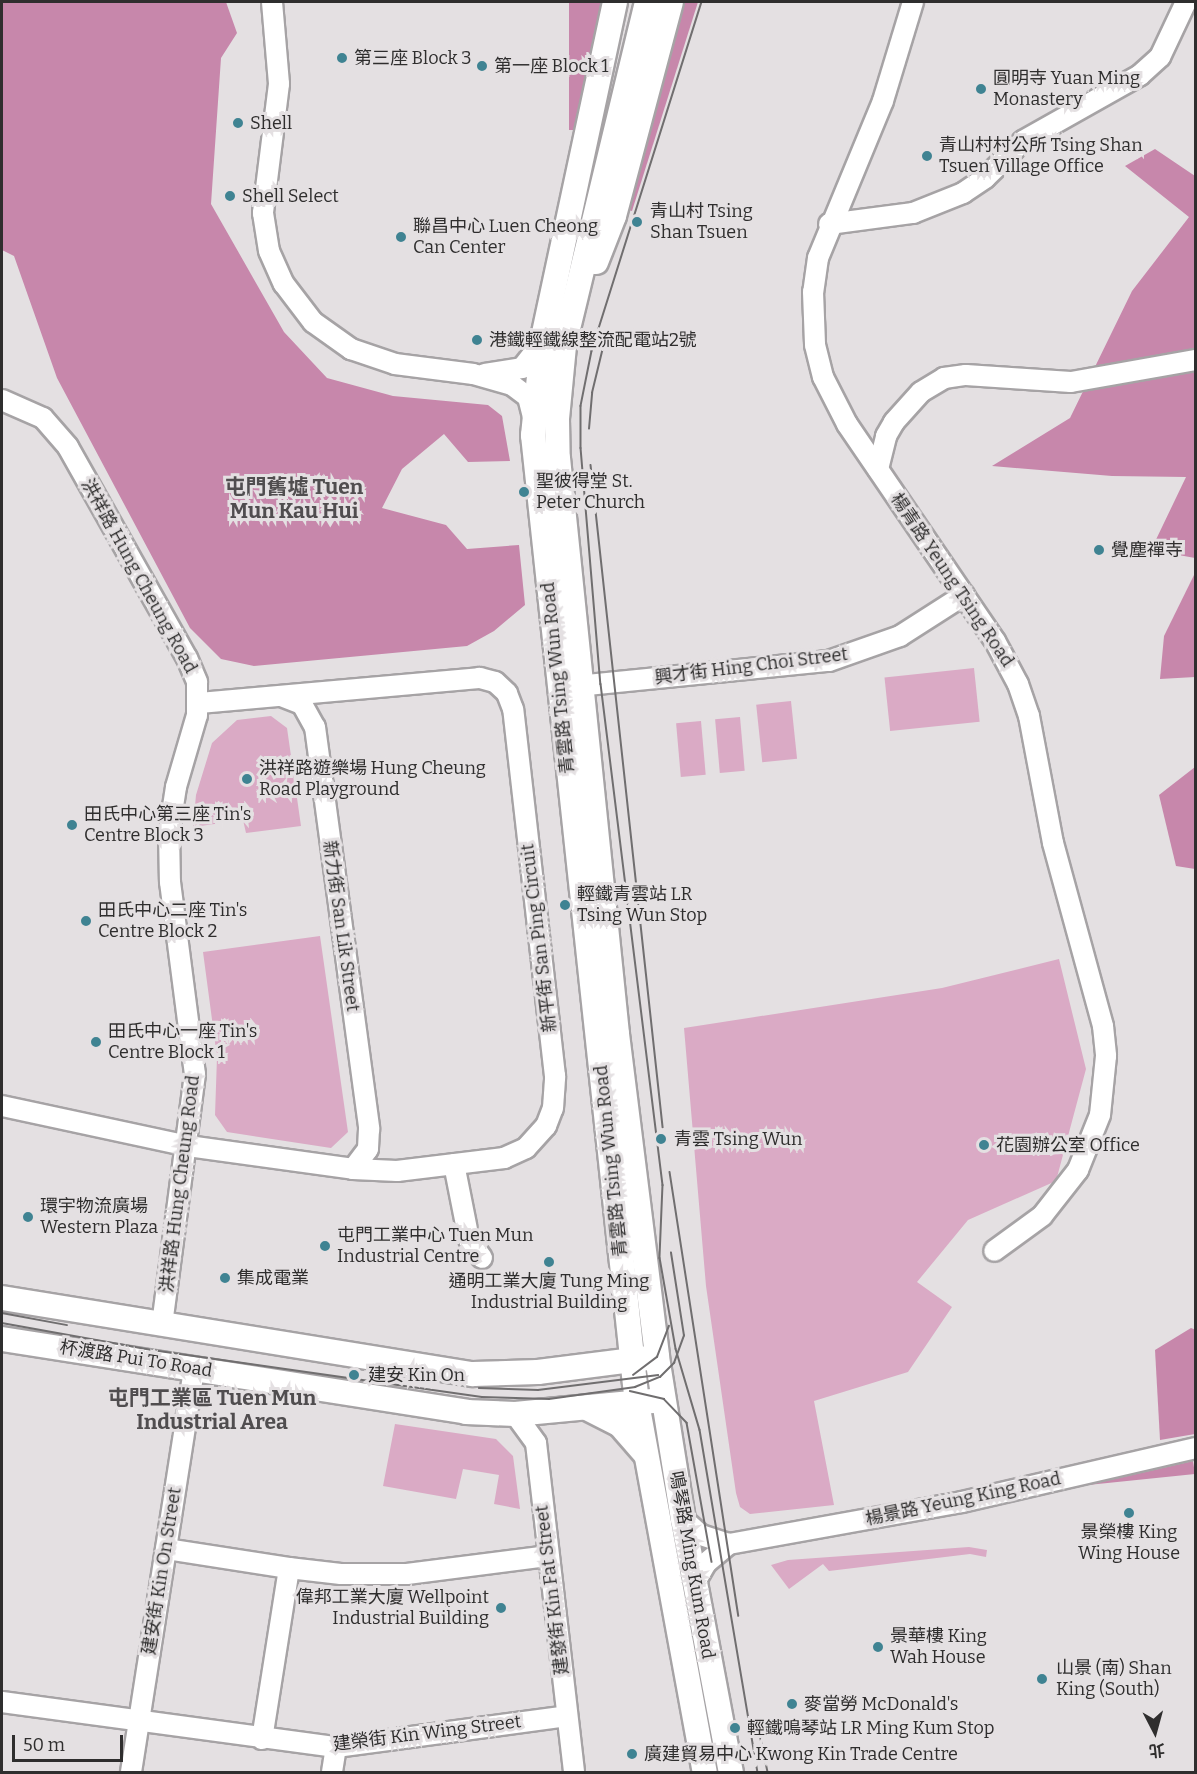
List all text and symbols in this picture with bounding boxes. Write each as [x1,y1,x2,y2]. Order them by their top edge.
place label: 第三座 Block 3 [354,47,471,69]
marker: 第三座 Block 3 [335,51,349,65]
place label: 第一座 Block 1 [494,55,609,77]
marker: 第一座 Block 1 [475,59,489,73]
place label: 圓明寺 Yuan Ming Monastery [993,68,1140,110]
marker: 圓明寺 Yuan Ming Monastery [974,82,988,96]
place label: Shell [250,112,292,134]
marker: Shell [231,116,245,130]
place label: 青山村村公所 Tsing Shan Tsuen Village Office [939,135,1143,178]
marker: 青山村村公所 Tsing Shan Tsuen Village Office [920,149,934,163]
place label: Shell Select [242,185,339,207]
marker: Shell Select [223,189,237,203]
place label: 青山村 Tsing Shan Tsuen [650,201,753,244]
marker: 青山村 Tsing Shan Tsuen [628,213,646,231]
place label: 聯昌中心 Luen Cheong Can Center [413,216,598,258]
marker: 聯昌中心 Luen Cheong Can Center [394,230,408,244]
place label: 港鐵輕鐵線整流配電站2號 [489,329,697,351]
marker: 港鐵輕鐵線整流配電站2號 [470,333,484,347]
place label: 聖彼得堂 St. Peter Church [536,471,645,514]
district label: 屯門舊墟 Tuen Mun Kau Hui [225,474,363,524]
street label: 洪祥路 Hung Cheung Road [77,475,201,677]
marker: 聖彼得堂 St. Peter Church [517,485,531,499]
street label: 楊青路 Yeung Tsing Road [886,489,1018,671]
place label: 覺塵禪寺 [1111,539,1183,561]
marker: 覺塵禪寺 [1092,543,1106,557]
street label: 青雲路 Tsing Wun Road [537,581,579,775]
street label: 興才街 Hing Choi Street [653,643,849,689]
place label: 洪祥路遊樂場 Hung Cheung Road Playground [259,758,486,800]
marker: 洪祥路遊樂場 Hung Cheung Road Playground [240,772,254,786]
place label: 田氏中心第三座 Tin's Centre Block 3 [84,804,251,846]
marker: 田氏中心第三座 Tin's Centre Block 3 [65,818,79,832]
street label: 新力街 San Lik Street [318,839,364,1013]
street label: 新平街 San Ping Circuit [517,843,561,1033]
place label: 輕鐵青雲站 LR Tsing Wun Stop [577,884,707,926]
marker: 輕鐵青雲站 LR Tsing Wun Stop [558,898,572,912]
place label: 田氏中心二座 Tin's Centre Block 2 [98,900,247,942]
marker: 田氏中心二座 Tin's Centre Block 2 [79,914,93,928]
place label: 田氏中心一座 Tin's Centre Block 1 [108,1021,257,1064]
marker: 田氏中心一座 Tin's Centre Block 1 [89,1035,103,1049]
street label: 青雲路 Tsing Wun Road [590,1064,632,1258]
street label: 洪祥路 Hung Cheung Road [156,1074,204,1294]
place label: 青雲 Tsing Wun [674,1128,802,1150]
marker: 青雲 Tsing Wun [652,1130,670,1148]
place label: 花園辦公室 Office [996,1134,1140,1156]
marker: 花園辦公室 Office [977,1138,991,1152]
place label: 環宇物流廣場 Western Plaza [40,1196,158,1238]
marker: 環宇物流廣場 Western Plaza [21,1210,35,1224]
place label: 屯門工業中心 Tuen Mun Industrial Centre [337,1225,533,1268]
marker: 屯門工業中心 Tuen Mun Industrial Centre [318,1239,332,1253]
marker: 通明工業大廈 Tung Ming Industrial Building [542,1255,556,1269]
place label: 集成電業 [237,1267,309,1289]
marker: 集成電業 [218,1271,232,1285]
place label: 通明工業大廈 Tung Ming Industrial Building [449,1271,649,1314]
street label: 杯渡路 Pui To Road [58,1336,214,1382]
place label: 建安 Kin On [368,1364,465,1386]
marker: 建安 Kin On [345,1366,363,1384]
district label: 屯門工業區 Tuen Mun Industrial Area [108,1385,316,1435]
street label: 楊景路 Yeung King Road [863,1468,1063,1530]
street label: 鳴琴路 Ming Kum Road [665,1469,719,1661]
street label: 建安街 Kin On Street [138,1486,186,1656]
street label: 建發街 Kin Fat Street [531,1504,573,1676]
marker: 景榮樓 King Wing House [1122,1506,1136,1520]
place label: 景榮樓 King Wing House [1078,1522,1180,1564]
place label: 偉邦工業大廈 Wellpoint Industrial Building [296,1587,489,1630]
marker: 偉邦工業大廈 Wellpoint Industrial Building [494,1601,508,1615]
place label: 景華樓 King Wah House [890,1626,987,1668]
marker: 景華樓 King Wah House [871,1640,885,1654]
place label: 山景 (南) Shan King (South) [1056,1658,1172,1700]
marker: 山景 (南) Shan King (South) [1033,1670,1051,1688]
place label: 麥當勞 McDonald's [804,1693,958,1715]
marker: 麥當勞 McDonald's [785,1697,799,1711]
north arrow [1125,1702,1185,1762]
street label: 建榮街 Kin Wing Street [332,1711,522,1755]
place label: 輕鐵鳴琴站 LR Ming Kum Stop [747,1717,994,1739]
marker: 輕鐵鳴琴站 LR Ming Kum Stop [728,1721,742,1735]
scale bar [15,1723,126,1761]
text: 50 m [23,1734,65,1756]
text: 北 [1148,1740,1166,1761]
place label: 廣建貿易中心 Kwong Kin Trade Centre [644,1743,958,1765]
marker: 廣建貿易中心 Kwong Kin Trade Centre [625,1747,639,1761]

